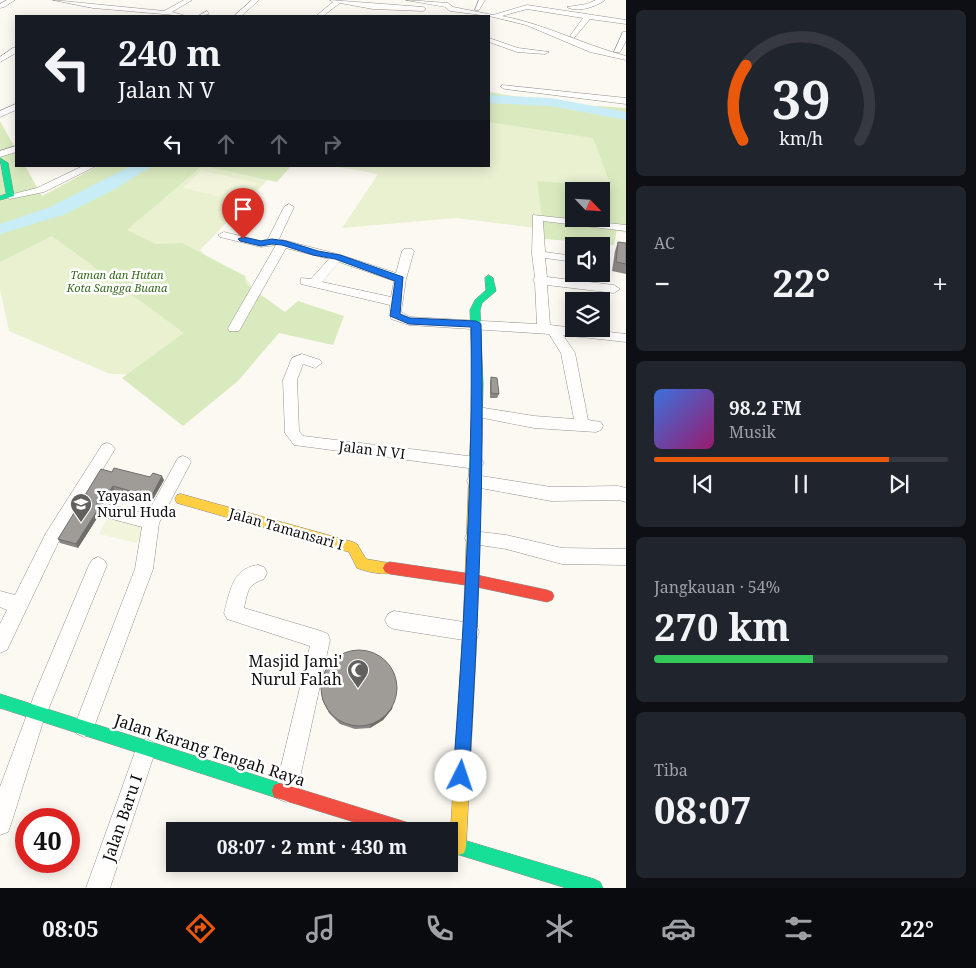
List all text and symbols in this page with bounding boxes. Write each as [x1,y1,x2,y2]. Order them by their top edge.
text: 240 m [118,29,221,76]
icon: left [35,35,100,100]
text: 39 [772,63,830,134]
text: Jalan N V [118,74,215,104]
text: km/h [779,126,823,150]
icon: left [159,130,187,158]
icon: ahead [212,130,240,158]
icon: ahead [265,130,293,158]
icon: right [318,130,346,158]
north arrow [565,182,610,228]
map controls [565,182,610,337]
pin [222,188,264,239]
icon: arrive [229,195,257,223]
text: AC [654,232,675,254]
button: sound [565,237,610,282]
text: 22° [772,256,830,308]
text: − [654,264,670,302]
text: + [932,264,948,302]
park label: Taman dan Hutan Kota Sangga Buana [66,267,168,295]
button: layers [565,292,610,337]
text: 98.2 FM [729,395,802,421]
text: Musik [729,421,776,443]
street label: Jalan N VI [337,436,406,463]
icon: previous [689,470,717,498]
icon: pause [787,470,815,498]
icon: next [885,470,913,498]
place label: Yayasan Nurul Huda [96,486,177,521]
school or university icon: Yayasan Nurul Huda [69,492,93,523]
street label: Jalan Tamansari I [226,503,345,554]
text: Jangkauan · 54% [654,576,780,598]
text: 270 km [654,600,790,652]
place label: Masjid Jami' Nurul Falah [248,650,342,690]
mosque icon: Masjid Jami' Nurul Falah [346,658,370,689]
street label: Jalan Karang Tengah Raya [111,708,308,791]
position arrow [434,749,486,801]
text: Tiba [654,759,688,781]
street label: Jalan Baru I [97,772,147,865]
text: 08:07 [654,783,751,835]
speed limit sign: 40 [15,808,80,873]
text: 08:07 · 2 mnt · 430 m [217,834,407,860]
icon: directions [183,911,218,946]
icon: music [303,911,338,946]
icon: phone [422,911,457,946]
icon: climate [542,911,577,946]
icon: car [661,911,696,946]
icon: filters [781,911,816,946]
text: 08:05 [42,913,99,943]
text: 22° [900,913,934,943]

